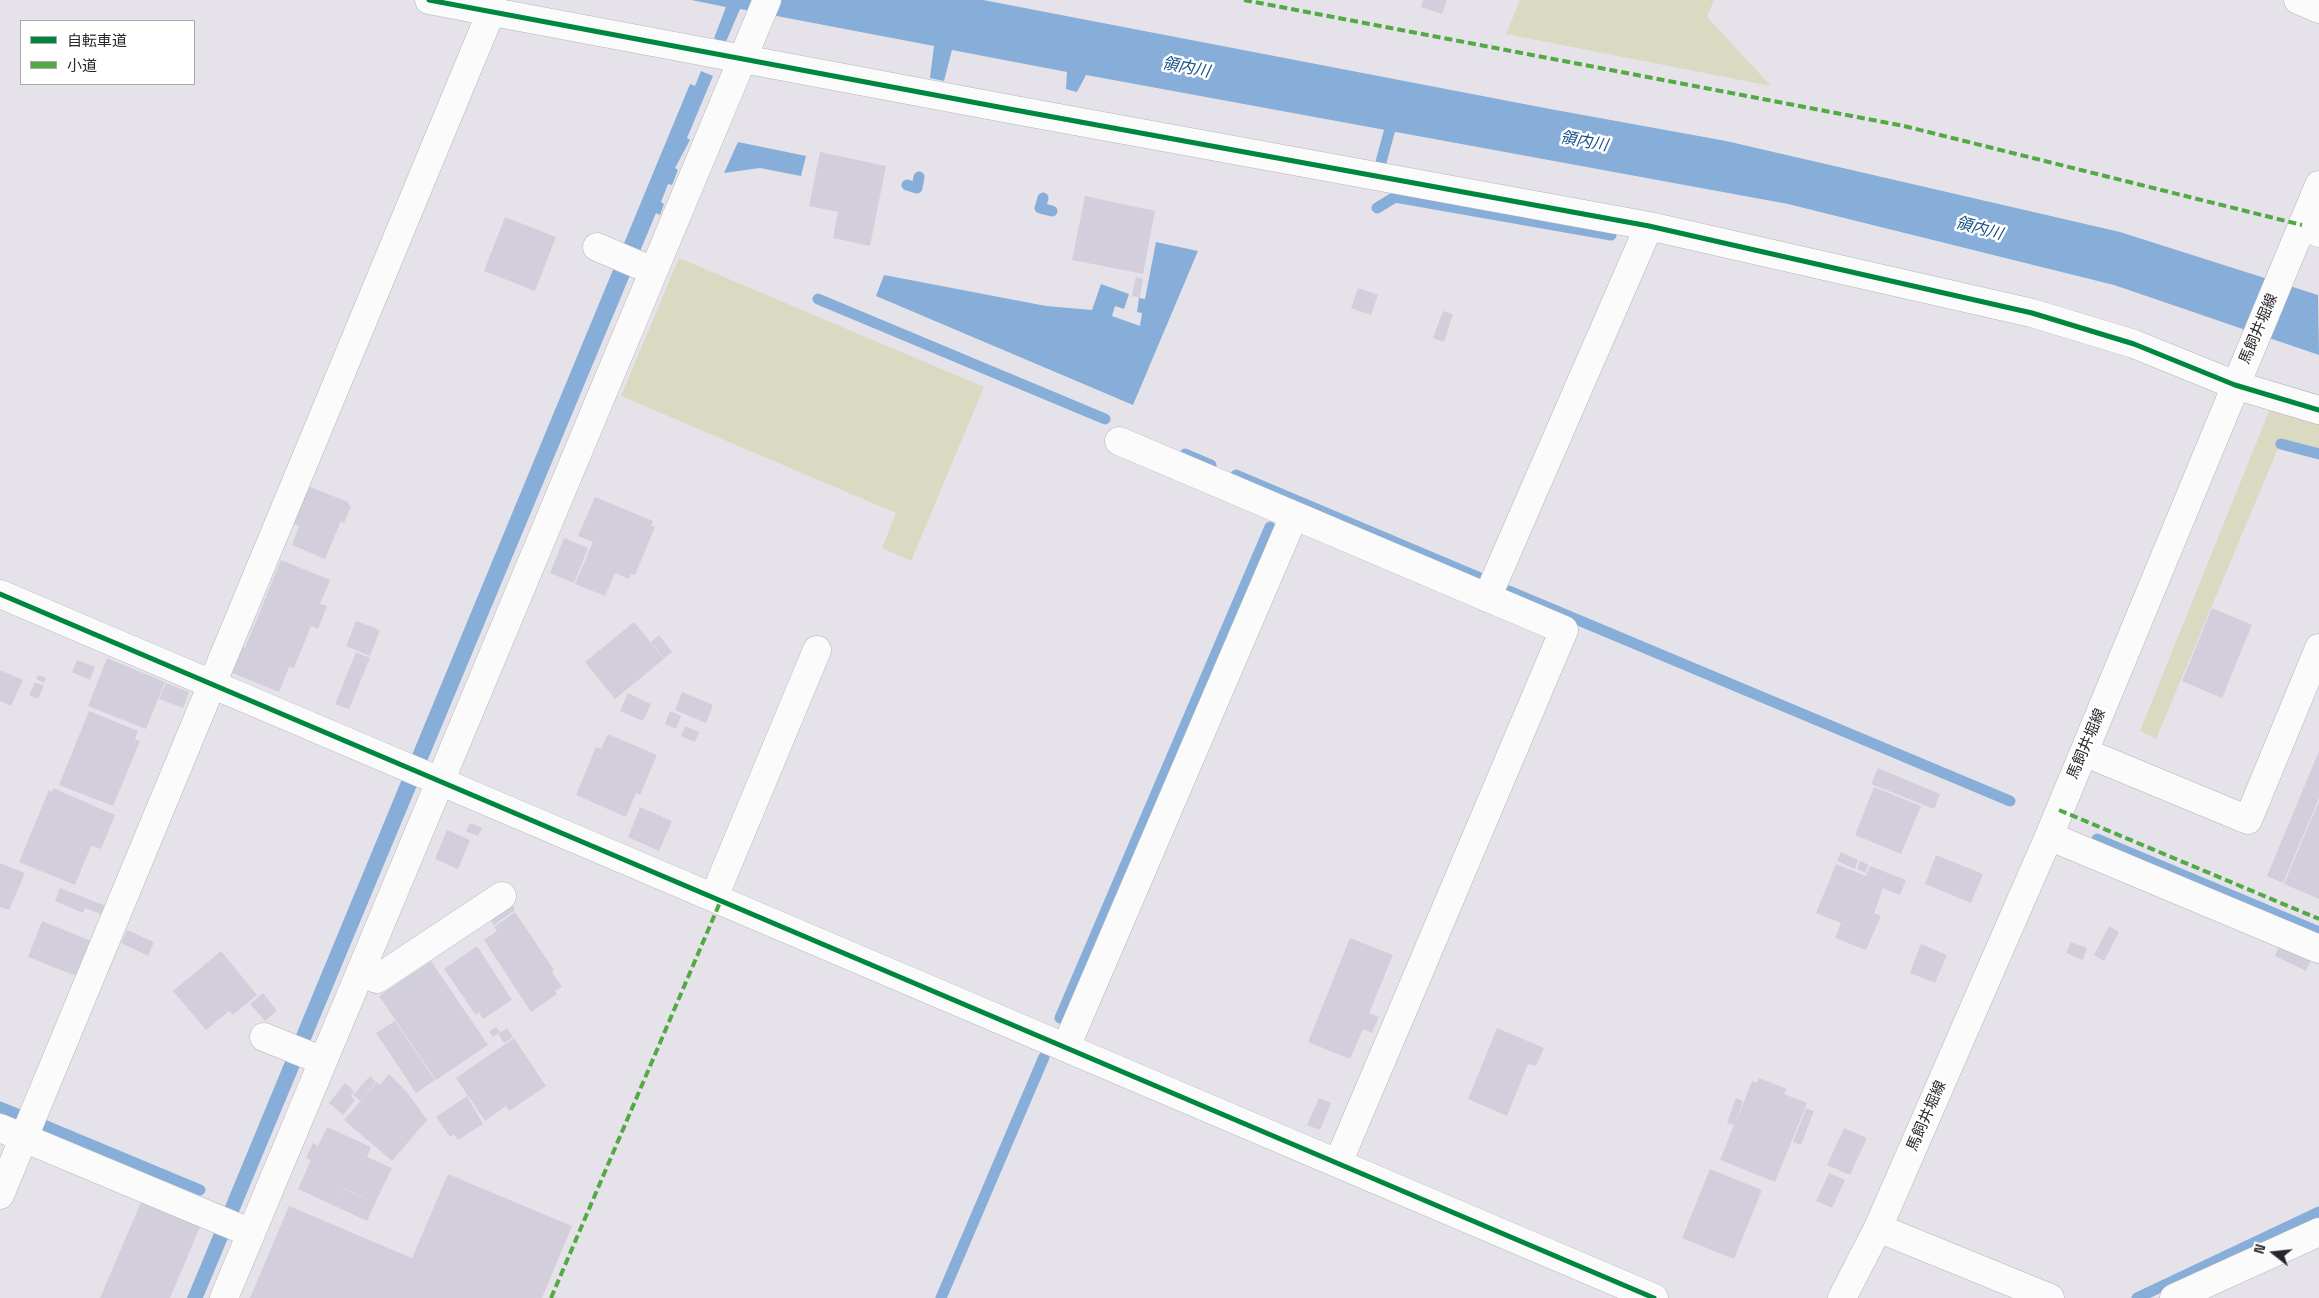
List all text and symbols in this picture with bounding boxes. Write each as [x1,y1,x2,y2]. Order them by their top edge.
legend [20,20,195,85]
text: 自転車道 [67,31,127,50]
water label: 領内川 [1161,54,1211,82]
text: 小道 [67,56,97,75]
water label: 領内川 [1559,128,1609,156]
water label: 領内川 [1953,214,2005,244]
street label: 馬飼井堀線 [2236,291,2282,367]
street label: 馬飼井堀線 [2064,706,2110,782]
street label: 馬飼井堀線 [1904,1078,1950,1154]
north arrow [2249,1228,2299,1278]
text: N [2250,1242,2270,1256]

